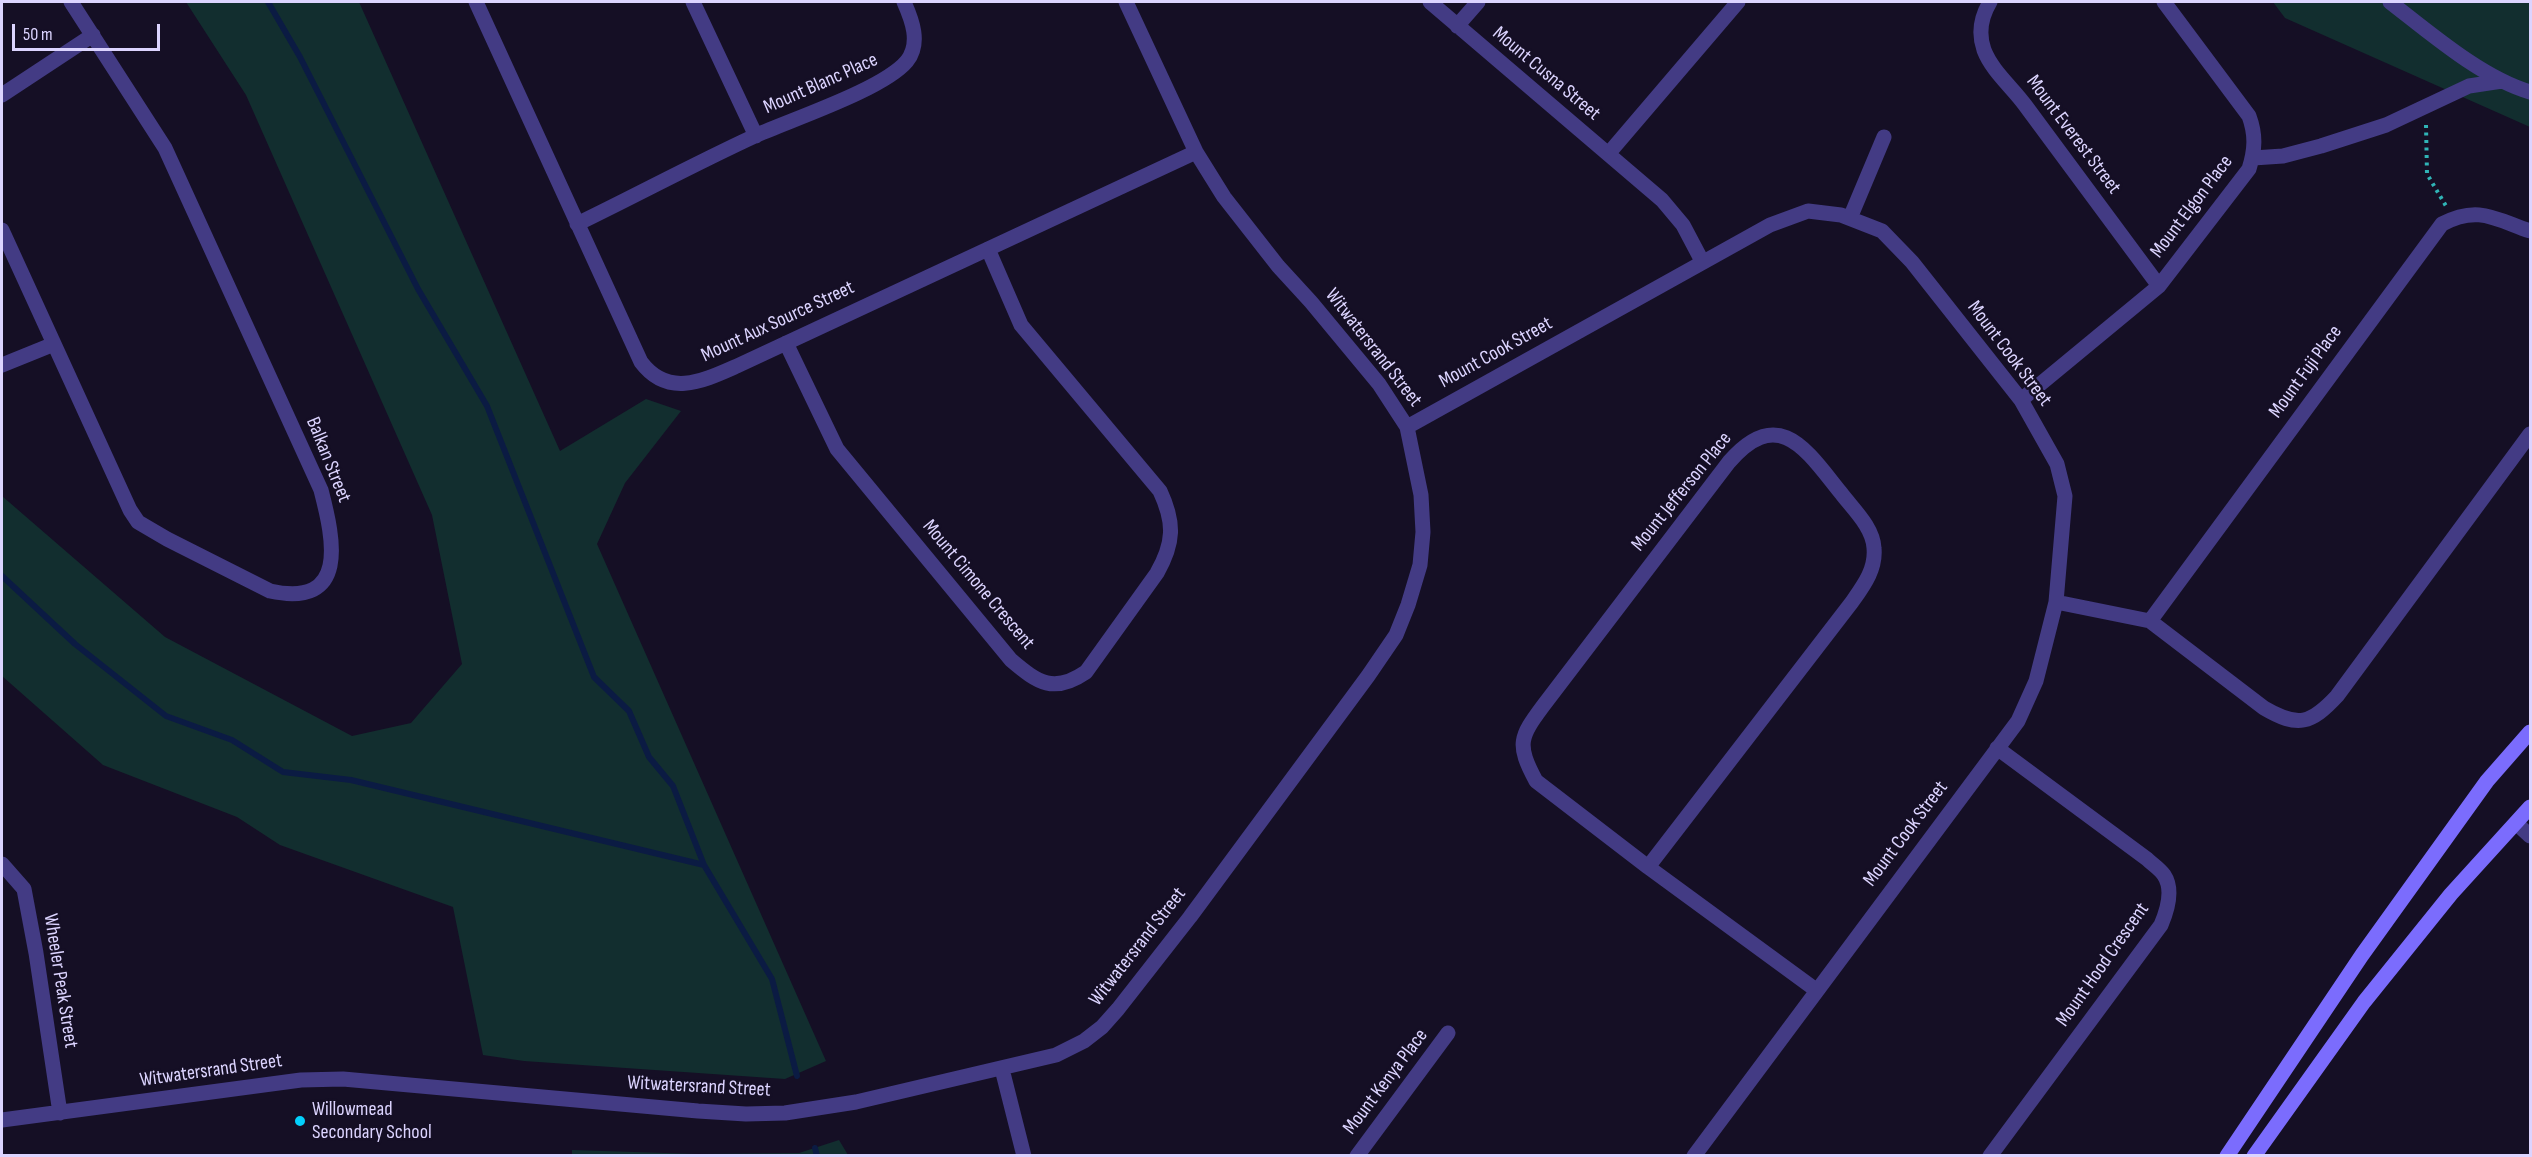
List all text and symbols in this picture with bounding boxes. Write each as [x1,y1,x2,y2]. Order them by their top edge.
scale bar [15,12,164,50]
street label: Mount Cusna Street [1487,22,1605,126]
text: 50 m [23,24,53,45]
street label: Mount Blanc Place [760,48,882,120]
street label: Mount Everest Street [2021,71,2125,199]
street label: Mount Elgon Place [2146,151,2238,263]
street label: Mount Aux Source Street [698,276,858,368]
street label: Witwatersrand Street [1319,284,1427,412]
street label: Mount Cook Street [1962,297,2056,411]
street label: Mount Cook Street [1435,312,1557,394]
street label: Mount Fuji Place [2264,321,2348,423]
street label: Balkan Street [300,414,356,506]
street label: Mount Jefferson Place [1627,428,1737,556]
street label: Mount Cimone Crescent [917,515,1039,655]
street label: Mount Cook Street [1859,777,1953,891]
street label: Witwatersrand Street [1084,883,1192,1011]
street label: Mount Hood Crescent [2051,898,2155,1032]
street label: Wheeler Peak Street [38,912,82,1050]
street label: Mount Kenya Place [1339,1025,1433,1139]
street label: Witwatersrand Street [138,1049,284,1093]
street label: Witwatersrand Street [627,1071,771,1103]
place label: Willowmead Secondary School [312,1098,432,1145]
marker: Willowmead Secondary School [293,1114,307,1128]

